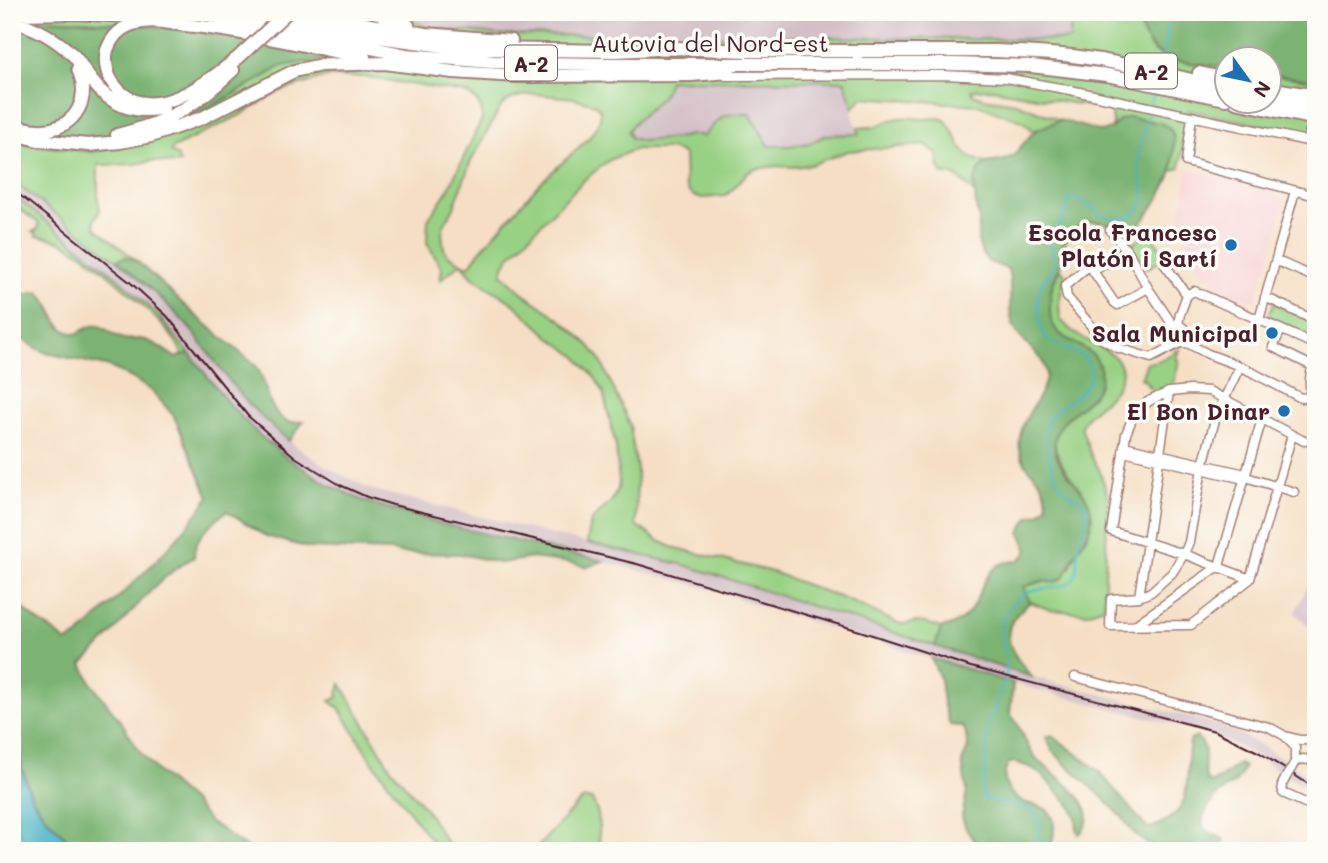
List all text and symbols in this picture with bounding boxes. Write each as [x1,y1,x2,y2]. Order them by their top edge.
street label: Autovia del Nord-est [591,28,829,58]
road number: A-2 [505,46,557,80]
north arrow [1212,46,1282,116]
road number: A-2 [1125,54,1177,88]
text: N [1248,77,1277,102]
place label: Escola Francesc Platón i Sartí [1028,217,1217,273]
marker: Escola Francesc Platón i Sartí [1223,237,1239,253]
place label: Sala Municipal [1092,318,1258,348]
marker: Sala Municipal [1264,325,1280,341]
place label: El Bon Dinar [1126,396,1270,426]
marker: El Bon Dinar [1276,403,1292,419]

